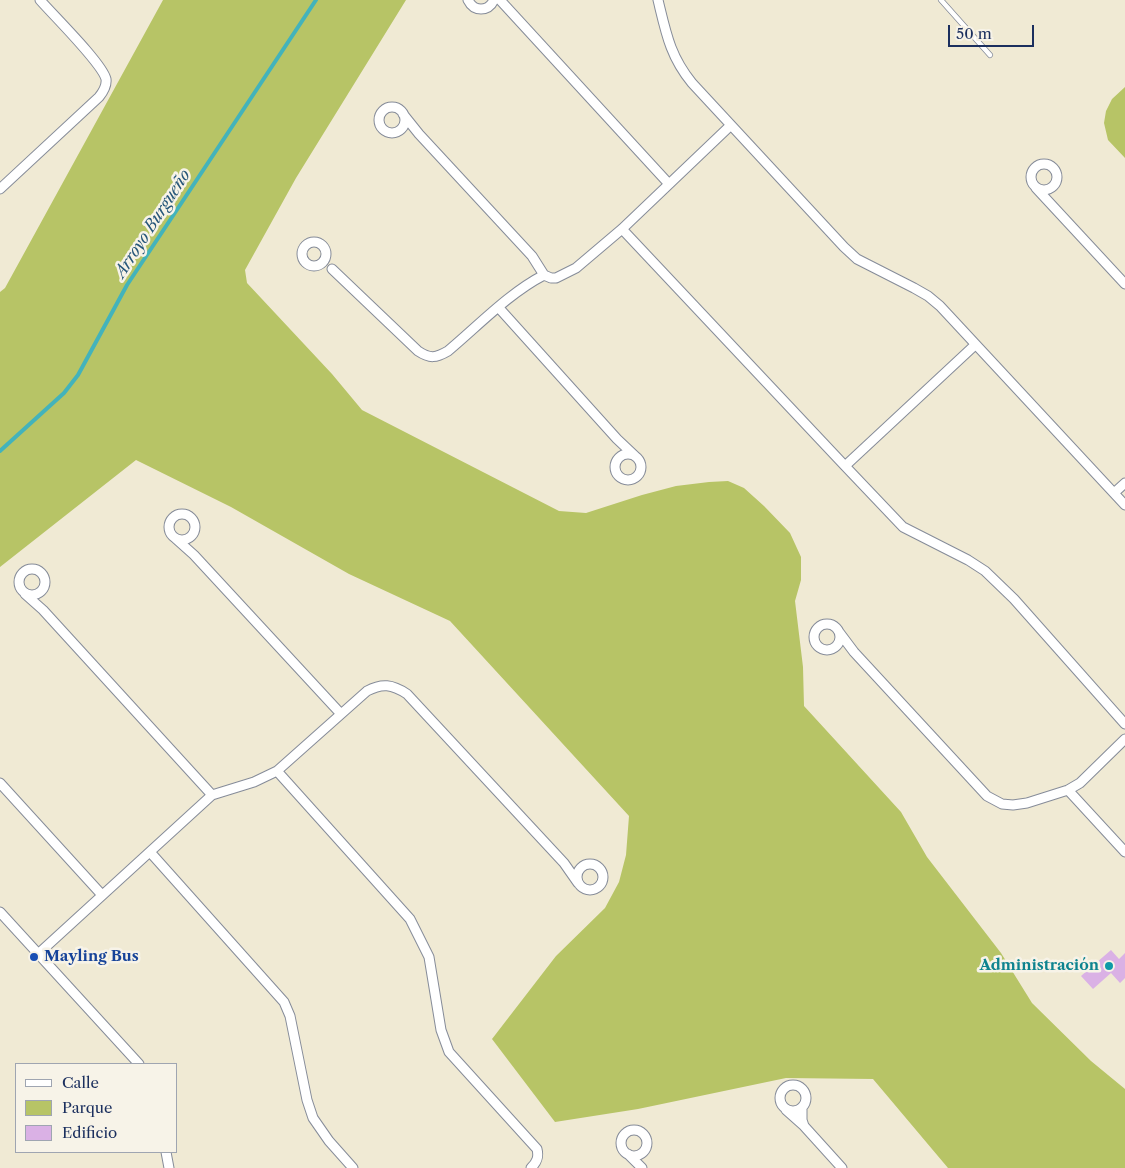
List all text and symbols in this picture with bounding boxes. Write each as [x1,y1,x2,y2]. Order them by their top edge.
scale bar [950,15,1036,47]
text: 50 m [956,24,992,43]
water label: Arroyo Burgueño [111,166,195,282]
place label: Mayling Bus [44,948,139,966]
marker: Mayling Bus [28,951,40,963]
place label: Administración [979,957,1099,975]
marker: Administración [1103,960,1115,972]
legend [15,1063,178,1153]
text: Calle [62,1073,99,1092]
text: Parque [62,1098,112,1117]
text: Edificio [62,1123,117,1142]

